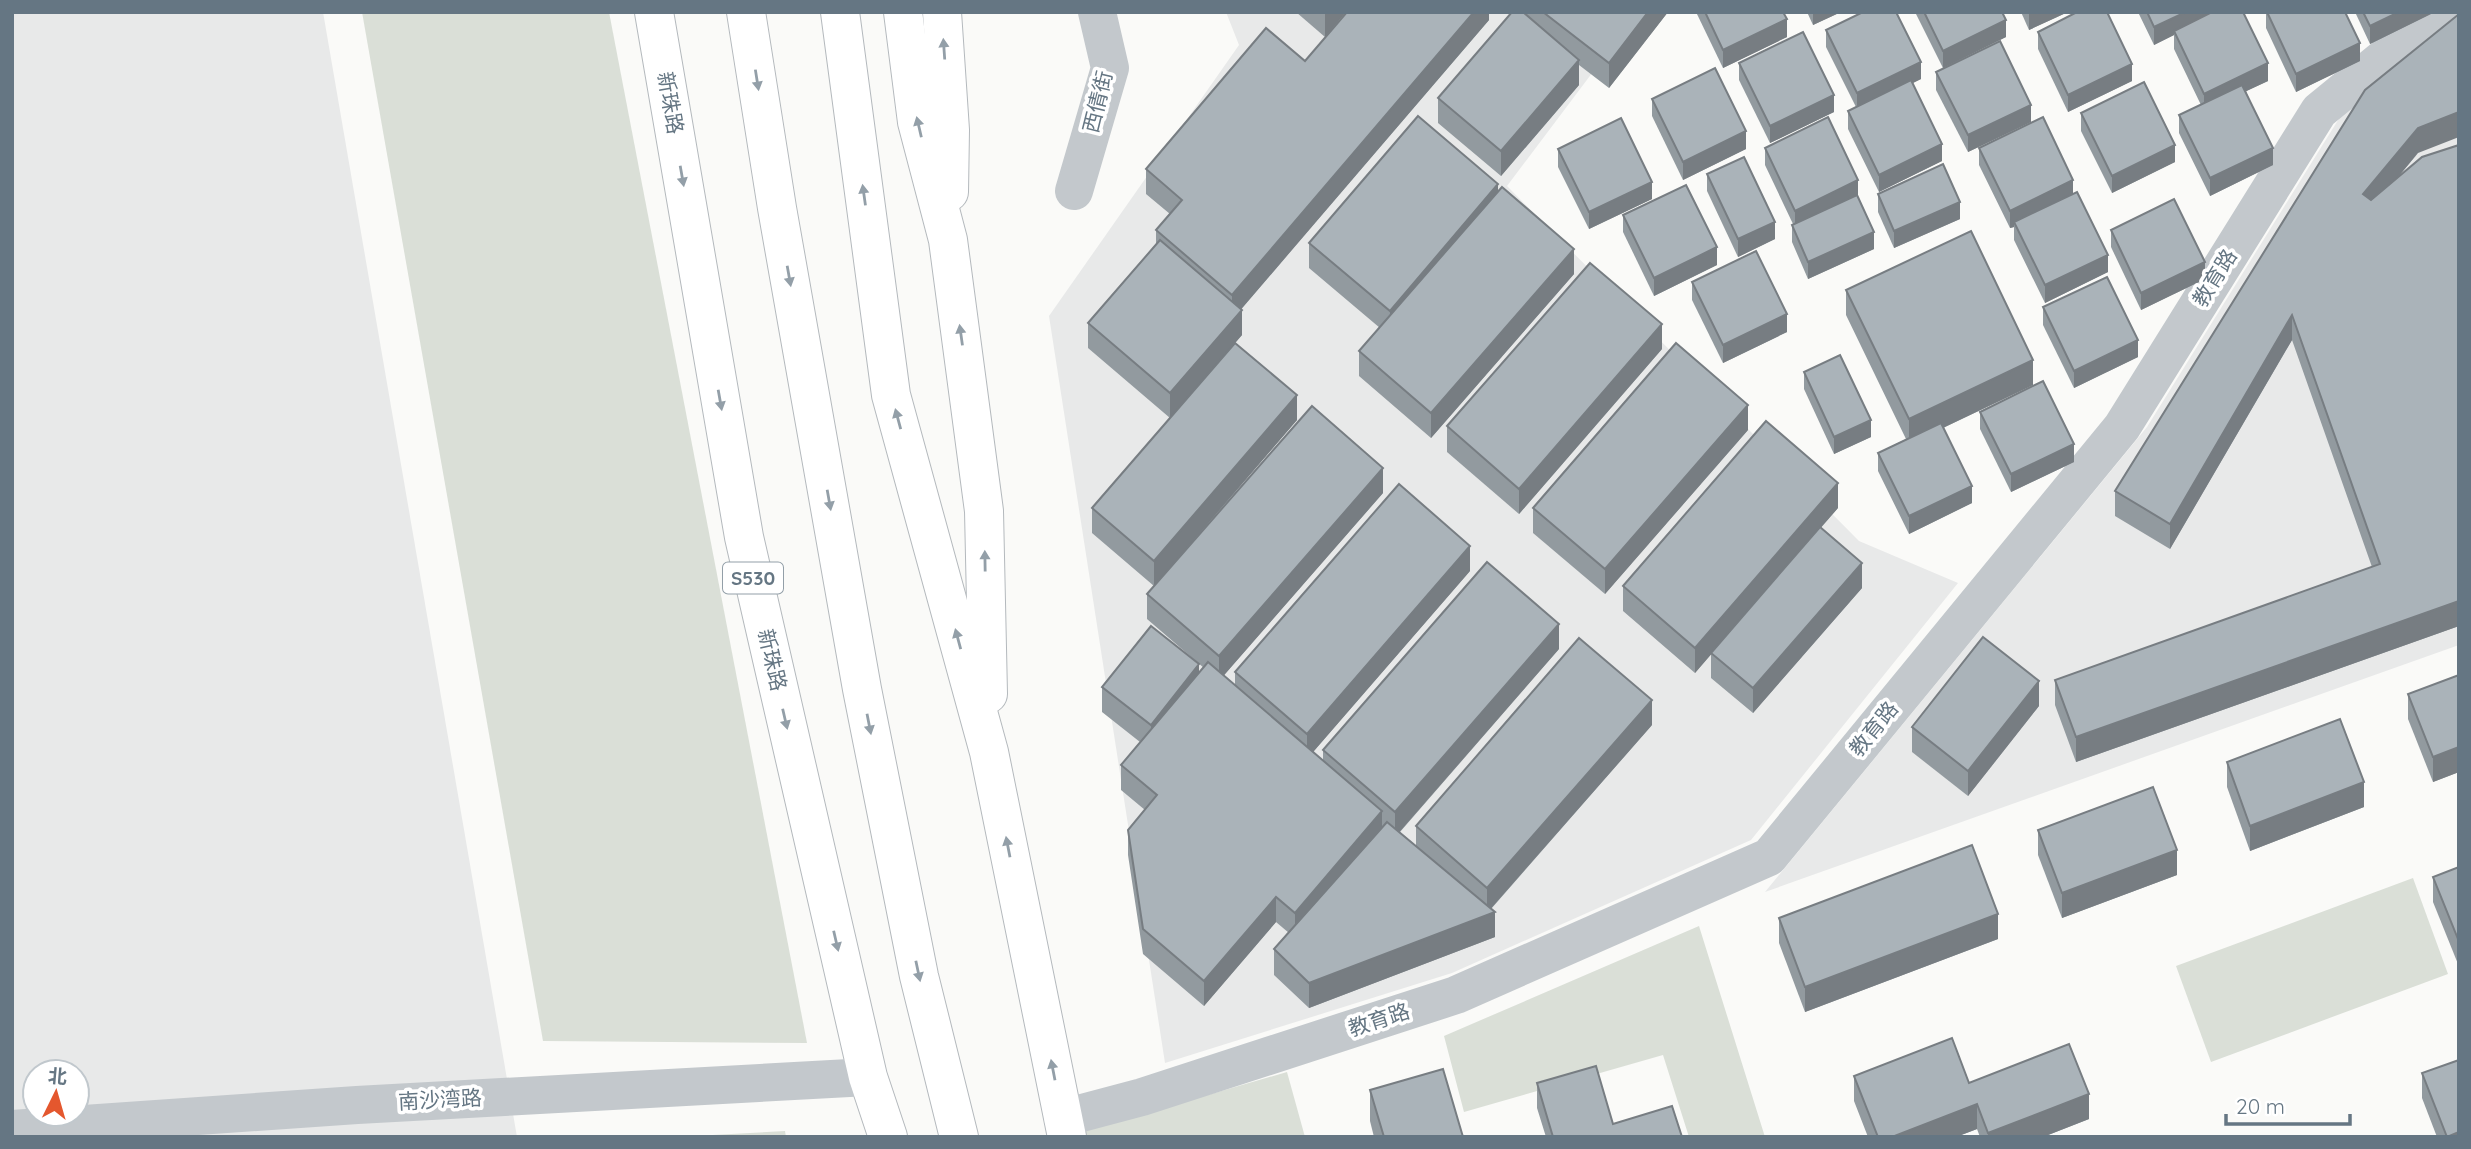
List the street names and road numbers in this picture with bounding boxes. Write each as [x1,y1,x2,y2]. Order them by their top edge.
street label: 西倩街 [1077,68,1117,135]
street label: 新珠路 [653,70,689,136]
street label: 教育路 [2186,244,2242,311]
road number: S530 [723,562,783,594]
street label: 新珠路 [753,626,793,693]
street label: 教育路 [1843,696,1903,761]
street label: 教育路 [1345,997,1413,1041]
street label: 南沙湾路 [397,1084,483,1114]

